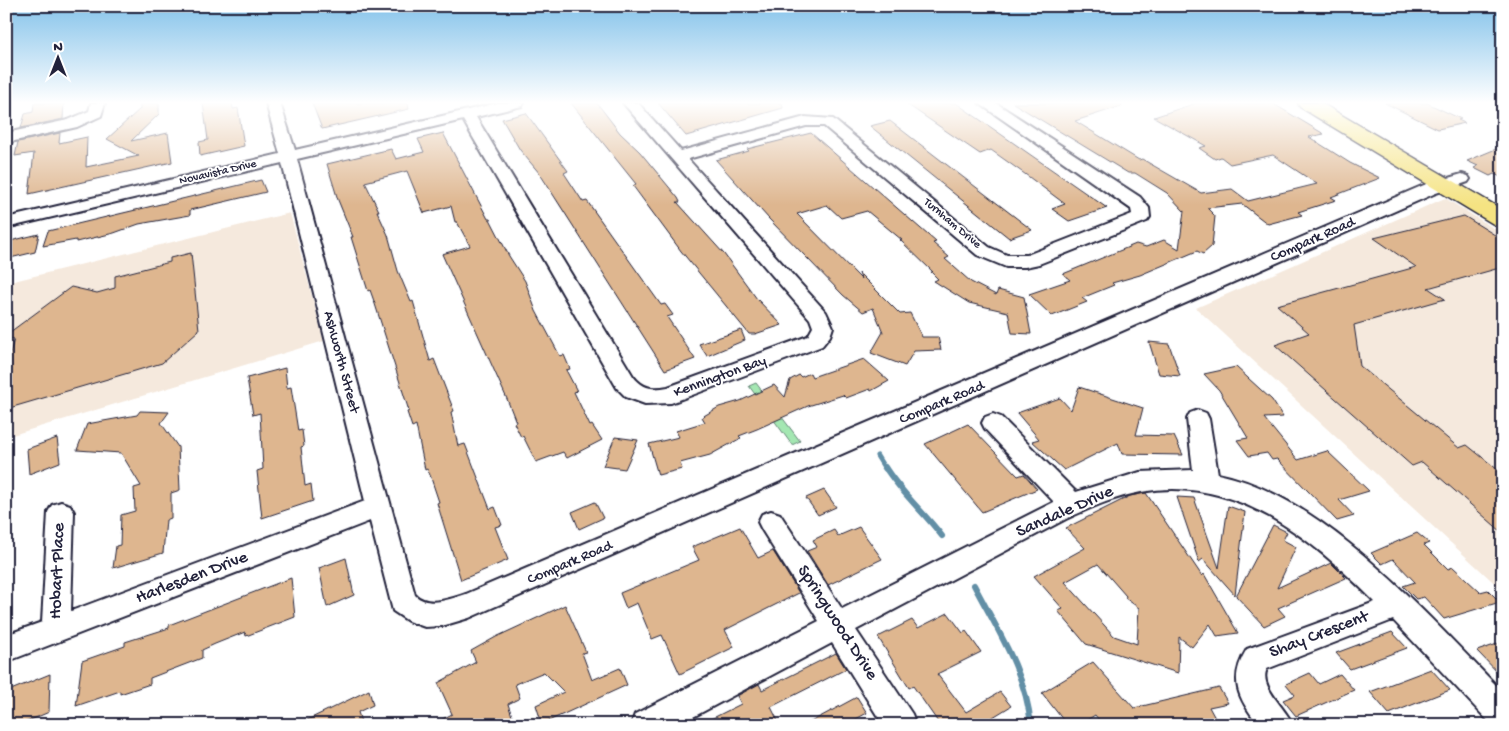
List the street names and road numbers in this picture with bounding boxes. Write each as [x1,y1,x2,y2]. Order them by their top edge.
street label: Novavista Drive [178,157,259,189]
street label: Turnham Drive [920,195,984,253]
street label: Compark Road [1268,213,1359,267]
street label: Ashworth Street [319,309,364,417]
street label: Kennington Bay [671,352,769,402]
street label: Compark Road [897,377,988,429]
street label: Sandale Drive [1013,481,1118,543]
street label: Hobart Place [46,522,70,620]
street label: Compark Road [525,537,616,589]
street label: Harlesden Drive [133,547,252,609]
street label: Springwood Drive [792,562,882,685]
street label: Shay Crescent [1266,606,1373,664]

